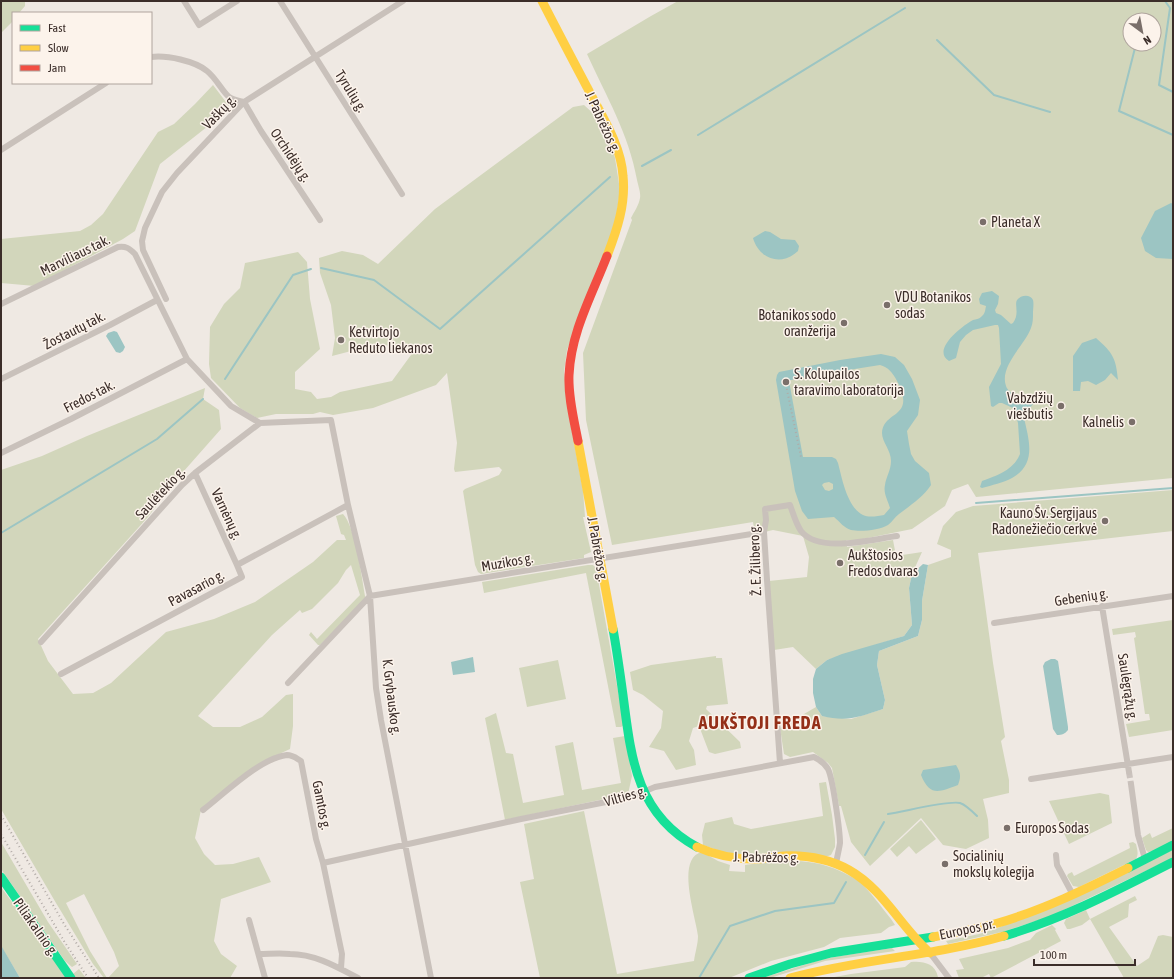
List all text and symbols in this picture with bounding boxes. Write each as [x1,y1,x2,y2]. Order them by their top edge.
legend [12,12,152,84]
north arrow [1122,12,1162,52]
text: Fast [48,21,66,35]
text: N [1141,34,1153,47]
text: Slow [48,41,69,55]
text: Jam [48,61,66,75]
street label: Tyrulių g. [332,67,370,115]
street label: J. Pabrėžos g. [582,89,624,155]
street label: Vaškų g. [199,92,239,132]
street label: Orchidėjų g. [267,125,315,185]
place label: Planeta X [991,214,1041,230]
marker: Planeta X [978,217,988,227]
street label: Marviliaus tak. [38,231,112,279]
place label: VDU Botanikos sodas [895,289,971,321]
marker: VDU Botanikos sodas [882,300,892,310]
place label: Botanikos sodo oranžerija [758,307,836,339]
street label: Žostautų tak. [40,308,108,352]
marker: Botanikos sodo oranžerija [839,318,849,328]
place label: Ketvirtojo Reduto liekanos [349,324,432,356]
marker: Ketvirtojo Reduto liekanos [336,335,346,345]
place label: S. Kolupailos taravimo laboratorija [794,366,904,398]
street label: Fredos tak. [61,376,117,416]
marker: S. Kolupailos taravimo laboratorija [781,377,791,387]
place label: Vabzdžių viešbutis [1007,390,1053,422]
marker: Vabzdžių viešbutis [1056,401,1066,411]
place label: Kalnelis [1082,414,1124,430]
marker: Kalnelis [1127,417,1137,427]
street label: Saulėtekio g. [132,464,188,522]
street label: Varnėnų g. [208,486,246,542]
place label: Kauno Šv. Sergijaus Radonežiečio cerkvė [992,505,1097,537]
street label: J. Pabrėžos g. [584,515,612,583]
marker: Kauno Šv. Sergijaus Radonežiečio cerkvė [1100,516,1110,526]
street label: Ž. E. Žilibero g. [746,524,764,596]
place label: Aukštosios Fredos dvaras [848,547,918,579]
street label: Muzikos g. [480,550,534,574]
marker: Aukštosios Fredos dvaras [835,558,845,568]
street label: Pavasario g. [165,567,227,609]
street label: Gebenių g. [1053,585,1109,609]
street label: Saulėgrąžų g. [1115,652,1141,722]
street label: K. Grybausko g. [379,658,405,736]
district label: AUKŠTOJI FREDA [698,712,821,733]
street label: Gamtos g. [309,779,335,831]
street label: Vilties g. [602,782,648,810]
place label: Europos Sodas [1015,820,1089,836]
marker: Europos Sodas [1002,823,1012,833]
street label: J. Pabrėžos g. [733,848,799,866]
place label: Socialinių mokslų kolegija [953,848,1035,880]
marker: Socialinių mokslų kolegija [940,859,950,869]
street label: Piliakalnio g. [10,895,62,959]
street label: Europos pr. [938,915,996,943]
scale bar [1034,941,1135,967]
text: 100 m [1040,948,1067,962]

